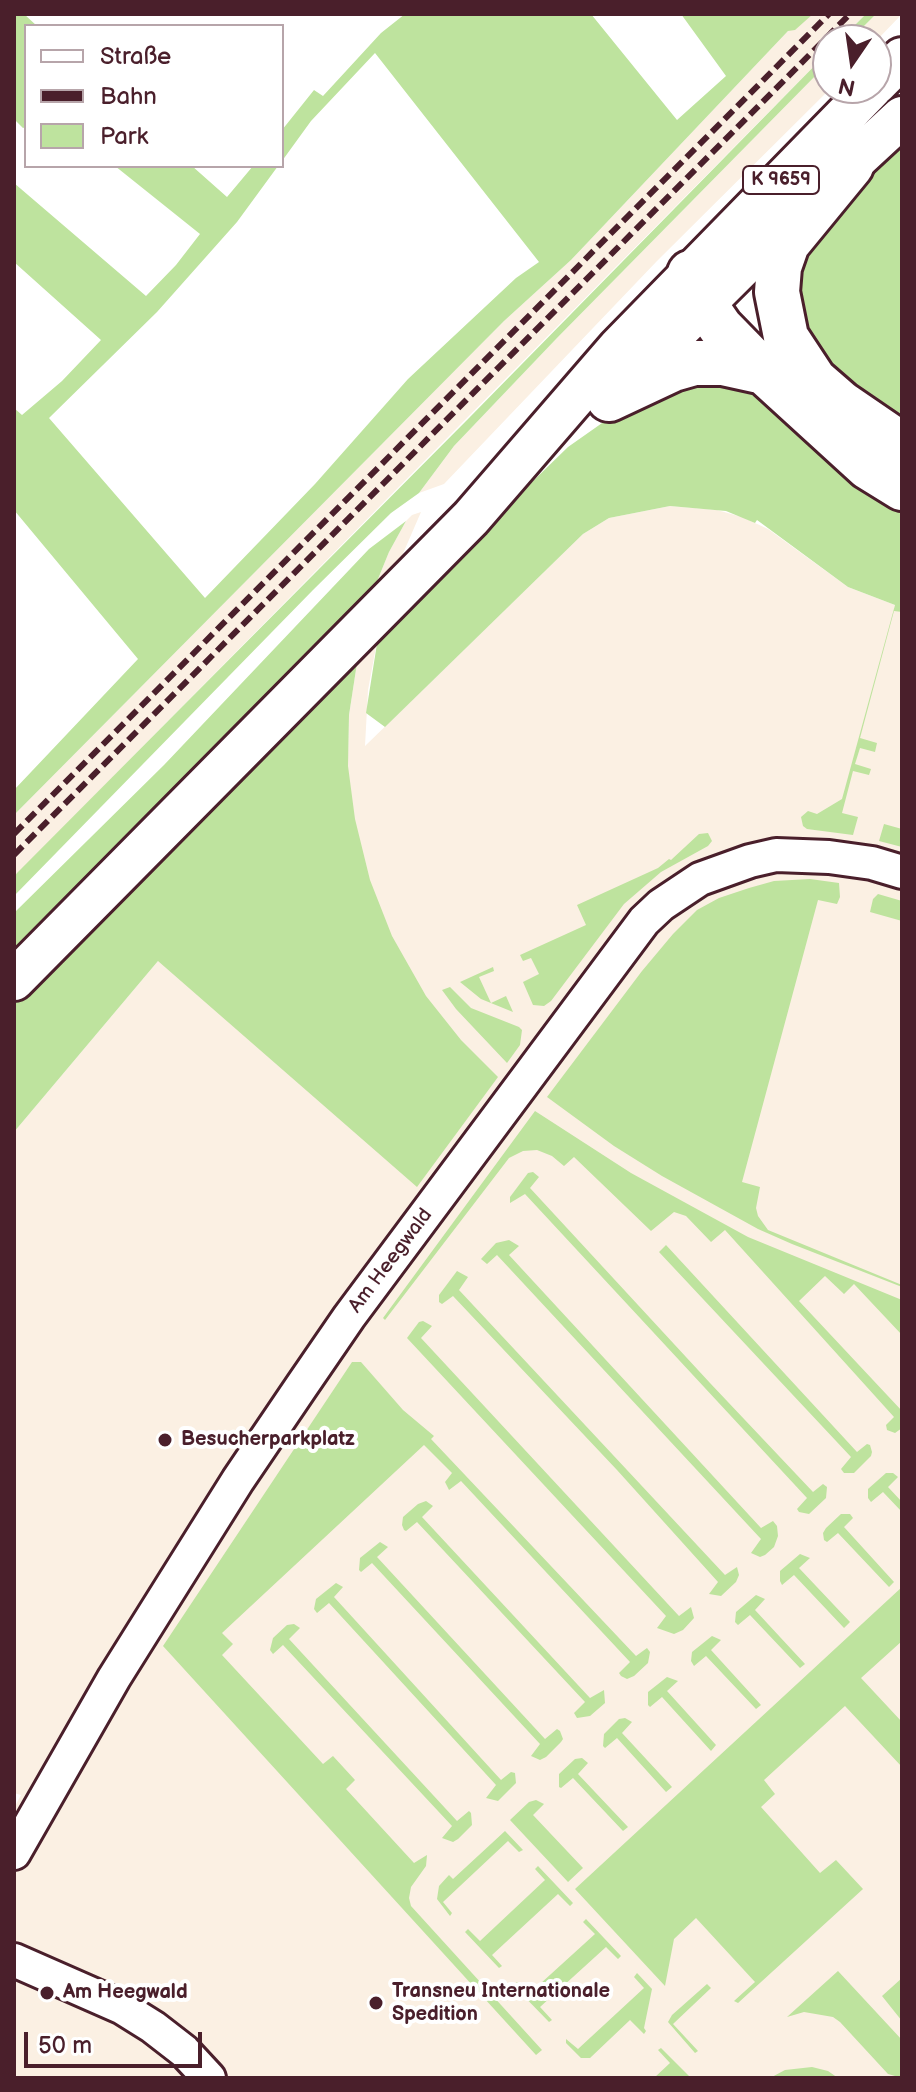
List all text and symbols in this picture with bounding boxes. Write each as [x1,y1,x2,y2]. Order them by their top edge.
legend [24,24,284,168]
north arrow [812,24,892,104]
text: Straße [100,42,171,71]
text: N [836,71,858,101]
text: Bahn [100,82,157,111]
text: Park [100,122,148,151]
road number: K 9659 [743,166,819,194]
street label: Am Heegwald [344,1204,438,1318]
place label: Besucherparkplatz [181,1428,355,1452]
marker: Besucherparkplatz [156,1431,174,1449]
place label: Transneu Internationale Spedition [392,1980,610,2027]
place label: Am Heegwald [63,1981,188,2005]
marker: Am Heegwald [38,1984,56,2002]
marker: Transneu Internationale Spedition [367,1994,385,2012]
scale bar [28,2016,206,2066]
text: 50 m [38,2031,92,2060]

